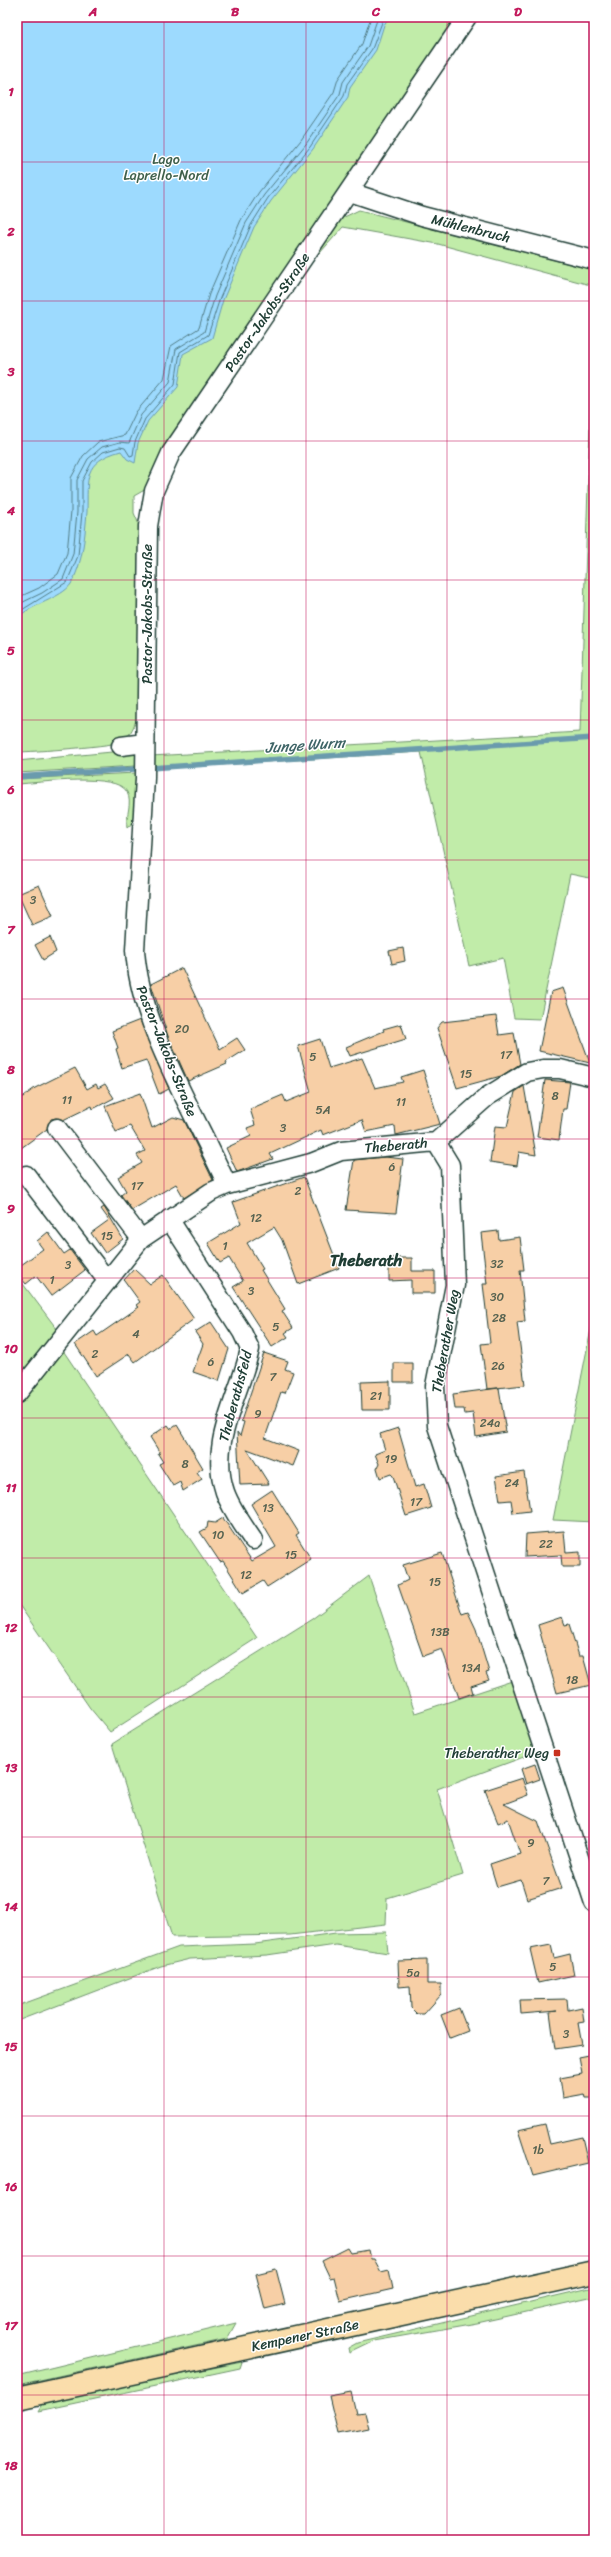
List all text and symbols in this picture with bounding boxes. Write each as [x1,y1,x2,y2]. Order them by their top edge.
text: A [88,0,97,23]
text: B [231,0,240,23]
text: C [371,0,381,23]
text: D [514,0,522,23]
text: 1 [8,80,14,103]
park label: Lago Laprello-Nord [123,147,210,188]
street label: Mühlenbruch [429,207,513,250]
text: 2 [6,220,15,243]
street label: Pastor-Jakobs-Straße [218,247,317,377]
text: 3 [6,360,15,383]
text: 4 [6,499,16,522]
street label: Pastor-Jakobs-Straße [135,544,160,684]
text: 5 [7,639,15,662]
water label: Junge Wurm [264,729,347,761]
text: 6 [6,778,15,801]
house number: 3 [30,889,37,911]
text: 7 [7,918,16,941]
street label: Pastor-Jakobs-Straße [129,982,204,1121]
house number: 20 [175,1018,190,1040]
house number: 17 [500,1044,513,1066]
house number: 5 [309,1046,317,1068]
text: 8 [6,1058,15,1081]
house number: 15 [460,1063,472,1085]
house number: 8 [551,1085,559,1107]
house number: 11 [62,1089,72,1111]
house number: 11 [396,1091,406,1113]
house number: 5A [315,1099,331,1121]
house number: 3 [280,1117,287,1139]
street label: Theberath [363,1130,429,1161]
house number: 6 [389,1156,396,1178]
house number: 17 [131,1175,144,1197]
house number: 2 [295,1180,302,1202]
text: 9 [7,1197,15,1220]
house number: 12 [250,1207,262,1229]
house number: 15 [101,1225,113,1247]
house number: 1 [222,1235,228,1257]
district label: Theberath [330,1246,403,1275]
house number: 32 [490,1253,504,1275]
house number: 3 [65,1254,72,1276]
house number: 1 [49,1269,55,1291]
house number: 3 [248,1280,255,1302]
house number: 30 [490,1286,504,1308]
street label: Theberather Weg [424,1287,467,1395]
house number: 28 [492,1307,506,1329]
house number: 5 [272,1316,280,1338]
house number: 4 [132,1323,140,1345]
text: 10 [4,1337,18,1360]
house number: 2 [92,1343,99,1365]
street label: Theberathsfeld [211,1346,260,1445]
house number: 6 [208,1351,215,1373]
house number: 26 [491,1355,505,1377]
house number: 7 [270,1366,278,1388]
house number: 21 [370,1385,382,1407]
house number: 9 [254,1403,262,1425]
house number: 24a [480,1412,500,1434]
house number: 19 [385,1448,397,1470]
house number: 8 [181,1453,189,1475]
house number: 24 [505,1472,520,1494]
text: 11 [5,1476,17,1499]
house number: 17 [410,1491,423,1513]
house number: 13 [262,1497,274,1519]
house number: 10 [212,1524,225,1546]
house number: 22 [539,1533,553,1555]
house number: 15 [285,1544,297,1566]
house number: 12 [240,1564,252,1586]
house number: 15 [429,1571,441,1593]
text: 12 [4,1616,18,1639]
house number: 13B [430,1621,450,1643]
house number: 13A [461,1657,481,1679]
house number: 18 [566,1669,578,1691]
place label: Theberather Weg [444,1741,549,1766]
marker: Theberather Weg [552,1748,562,1758]
text: 13 [5,1756,18,1779]
house number: 9 [527,1832,535,1854]
house number: 7 [543,1870,551,1892]
text: 14 [4,1895,19,1918]
house number: 5 [549,1956,557,1978]
house number: 5a [406,1962,420,1984]
house number: 3 [563,2023,570,2045]
text: 15 [4,2035,18,2058]
house number: 1b [532,2139,544,2161]
text: 16 [5,2175,18,2198]
street label: Kempener Straße [249,2312,361,2359]
text: 17 [4,2314,19,2337]
text: 18 [4,2454,18,2477]

